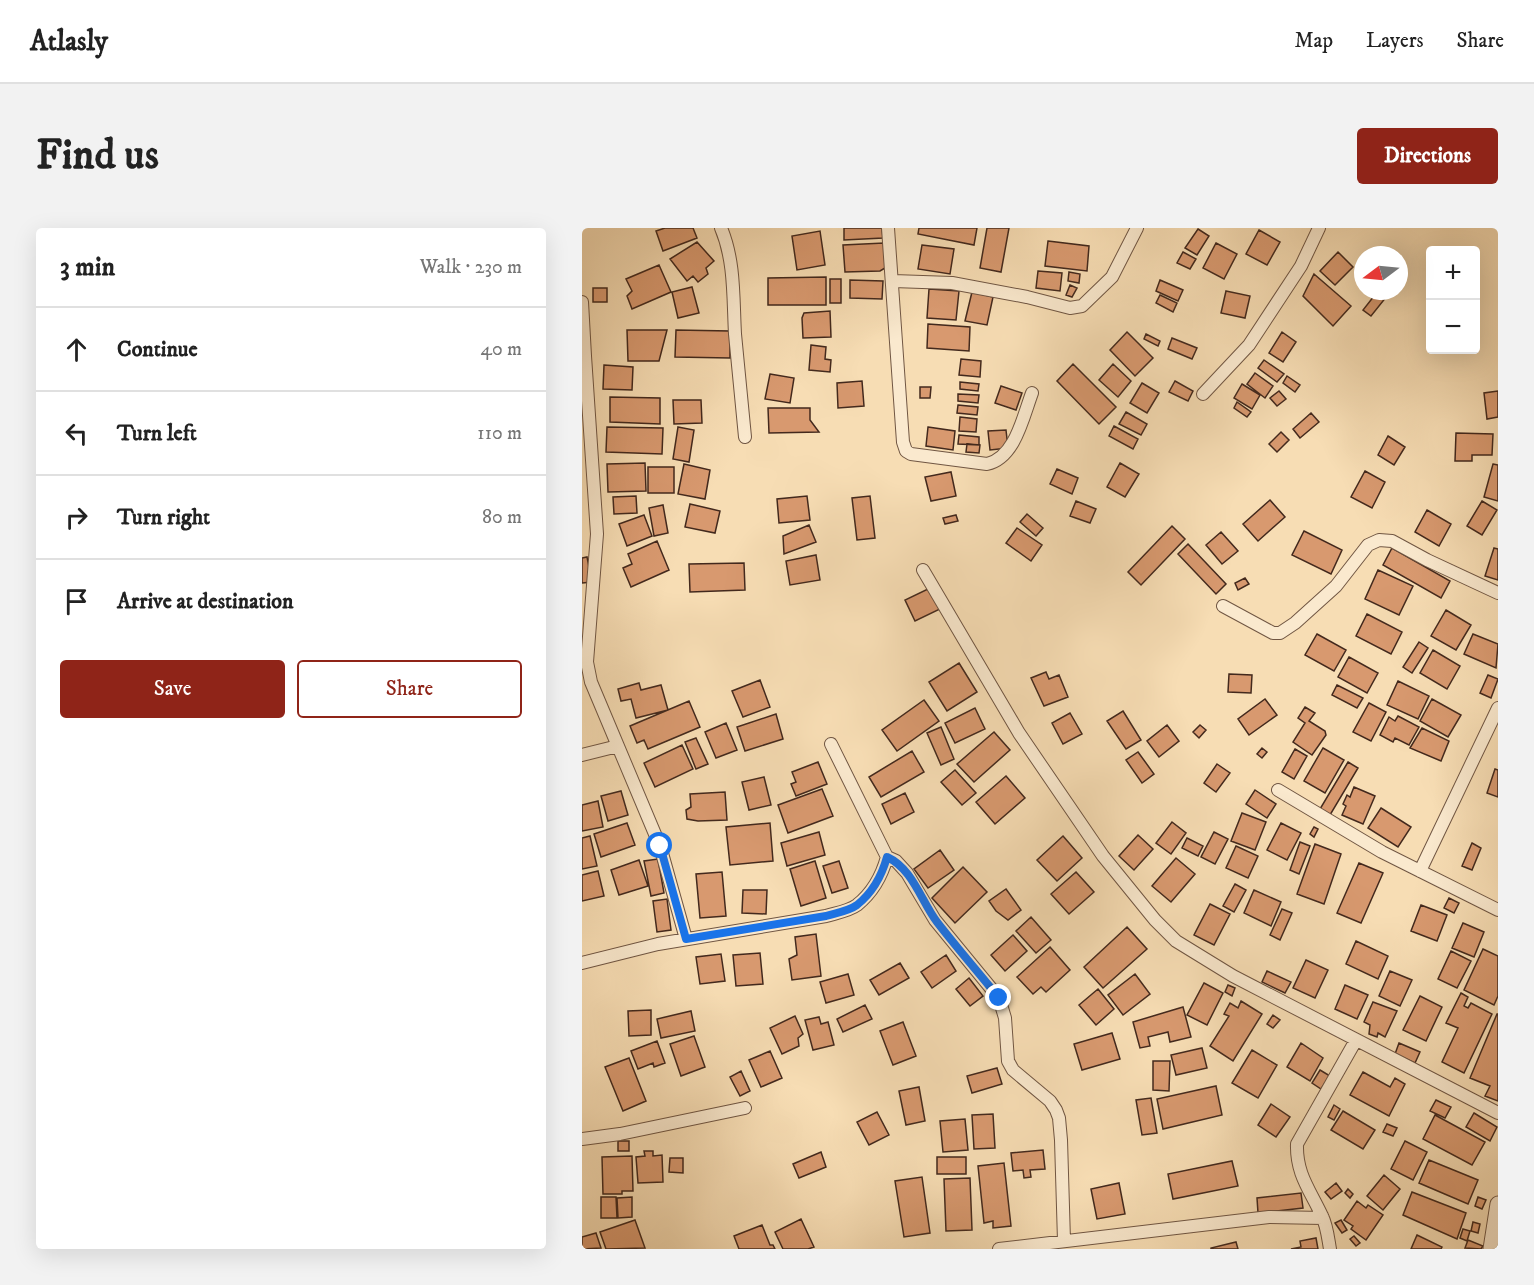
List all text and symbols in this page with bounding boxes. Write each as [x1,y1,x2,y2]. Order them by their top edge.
text: Atlasly [30,24,108,59]
text: Map [1294,28,1333,54]
text: Layers [1366,28,1424,54]
text: Share [1457,28,1504,54]
button: Directions [1357,128,1498,184]
text: Find us [36,130,159,182]
north arrow [1354,246,1408,300]
map controls [1426,246,1480,354]
button: + [1426,246,1480,300]
text: 3 min [60,251,115,284]
text: Walk · 230 m [420,255,522,280]
button: − [1426,300,1480,354]
icon: ahead [60,333,93,366]
text: Continue [117,336,198,363]
text: 40 m [480,337,522,362]
icon: left [60,417,93,450]
text: Turn left [117,420,197,447]
text: 110 m [477,421,522,446]
icon: right [60,501,93,534]
text: Turn right [117,504,210,531]
text: 80 m [482,505,522,530]
icon: arrive [60,585,93,618]
text: Arrive at destination [117,588,294,615]
button: Save [60,660,285,718]
button: Share [297,660,522,718]
route start [646,832,672,858]
route end [985,984,1011,1010]

